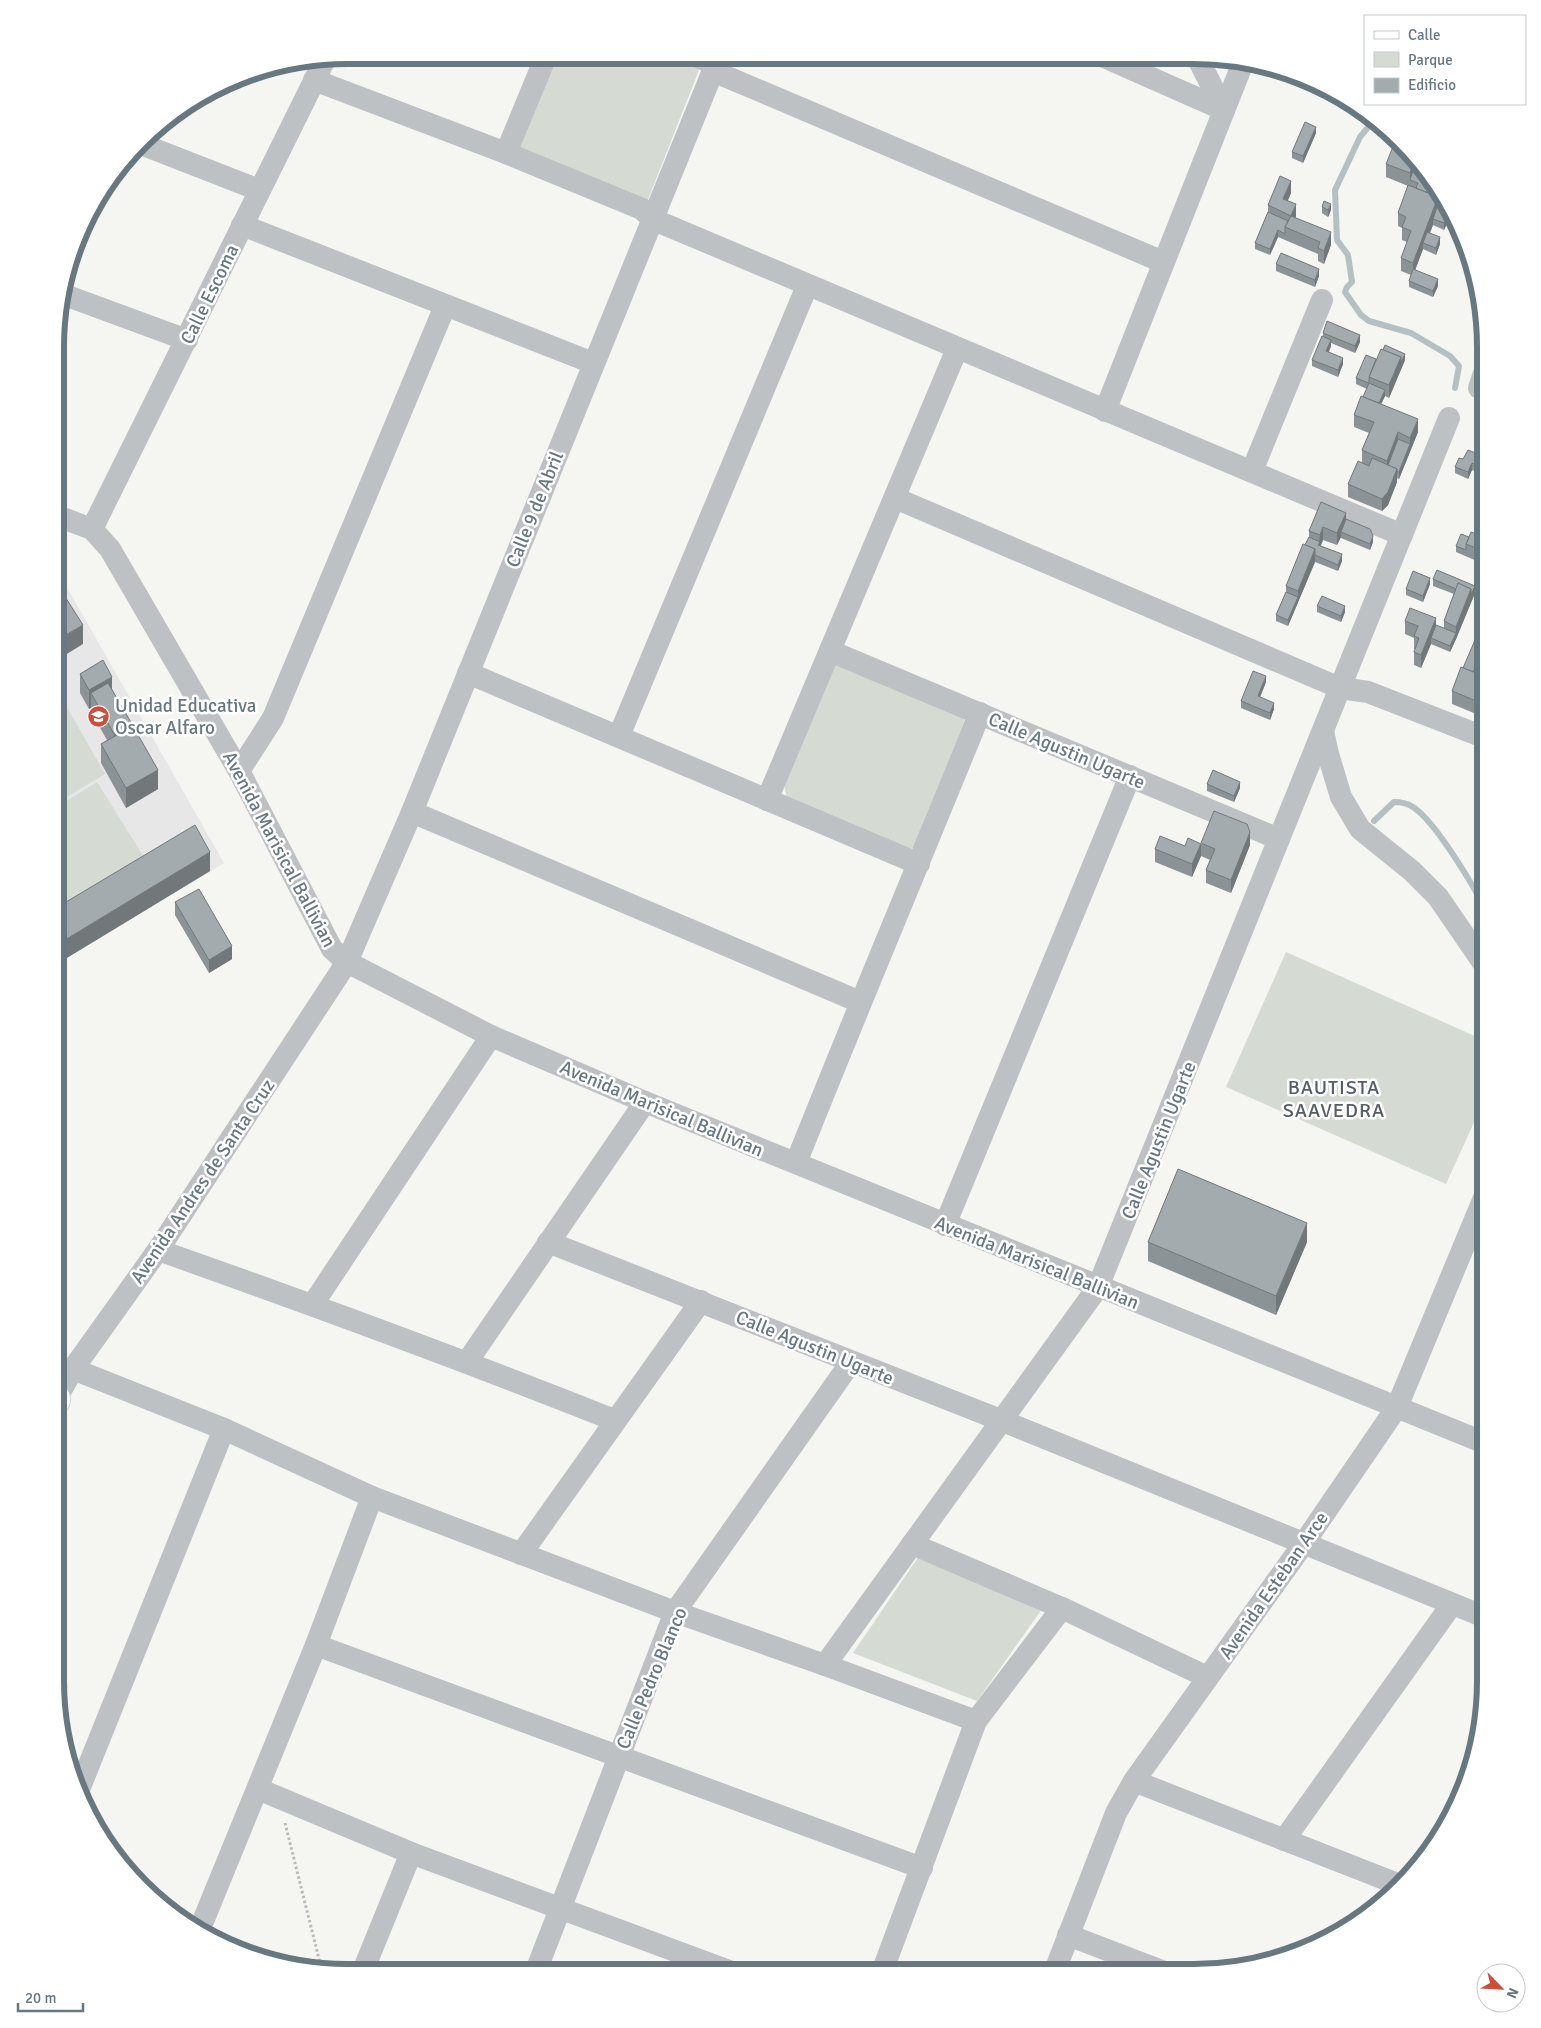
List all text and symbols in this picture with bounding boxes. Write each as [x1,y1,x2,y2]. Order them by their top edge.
legend [1364,15,1526,105]
text: Calle [1408,26,1441,44]
text: Parque [1408,51,1453,69]
text: Edificio [1408,76,1456,94]
street label: Calle Escoma [175,241,244,348]
street label: Calle 9 de Abril [501,448,569,571]
place label: Unidad Educativa Oscar Alfaro [115,694,256,740]
school or university icon: Unidad Educativa Oscar Alfaro [87,704,111,728]
street label: Calle Agustin Ugarte [985,707,1149,795]
street label: Avenida Marisical Ballivian [217,747,341,952]
street label: Avenida Marisical Ballivian [556,1055,767,1163]
street label: Calle Agustin Ugarte [1116,1058,1201,1223]
street label: Avenida Andres de Santa Cruz [125,1075,280,1288]
district label: BAUTISTA SAAVEDRA [1283,1075,1385,1123]
street label: Avenida Marisical Ballivian [931,1211,1142,1315]
street label: Calle Agustin Ugarte [732,1305,897,1390]
street label: Avenida Esteban Arce [1214,1507,1334,1664]
street label: Calle Pedro Blanco [611,1604,693,1753]
north arrow [1476,1963,1526,2013]
scale bar [18,1980,82,2012]
text: N [1503,1985,1522,2001]
text: 20 m [25,1989,56,2007]

